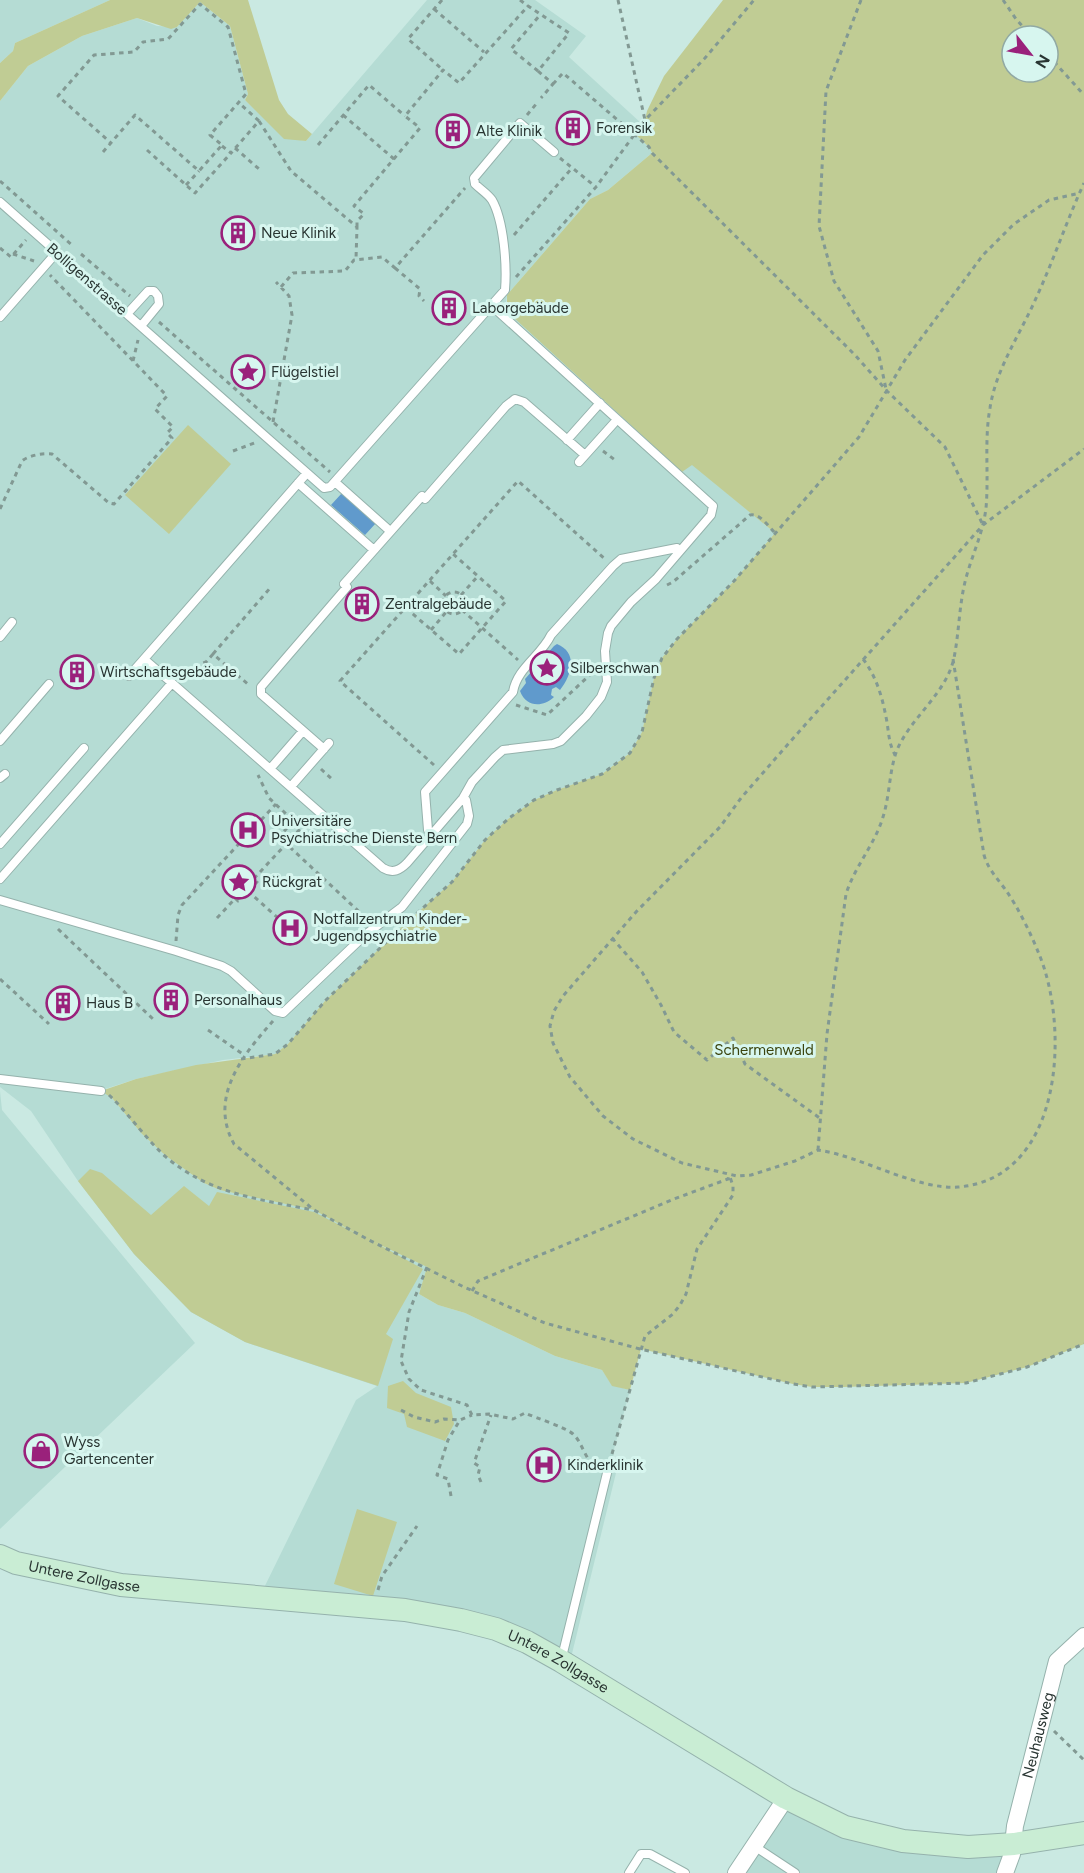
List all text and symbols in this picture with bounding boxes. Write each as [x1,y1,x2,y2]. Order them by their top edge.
north arrow [1000,24,1060,84]
text: N [1031,51,1054,72]
building icon: Forensik [555,110,591,146]
building icon: Alte Klinik [435,113,471,149]
place label: Forensik [596,119,653,137]
place label: Alte Klinik [476,122,543,140]
building icon: Neue Klinik [220,215,256,251]
place label: Neue Klinik [261,224,337,242]
street label: Bolligenstrasse [43,239,131,319]
building icon: Laborgebäude [431,290,467,326]
place label: Laborgebäude [472,299,569,317]
place icon: Flügelstiel [230,354,266,390]
place label: Flügelstiel [271,363,339,381]
building icon: Zentralgebäude [344,586,380,622]
place label: Zentralgebäude [385,595,492,613]
place icon: Silberschwan [529,650,565,686]
building icon: Wirtschaftsgebäude [59,654,95,690]
place label: Silberschwan [570,659,659,677]
place label: Wirtschaftsgebäude [100,663,237,681]
hospital icon: Universitäre Psychiatrische Dienste Bern [230,812,266,848]
place label: Universitäre Psychiatrische Dienste Bern [271,812,457,847]
place icon: Rückgrat [221,864,257,900]
place label: Rückgrat [262,873,323,891]
hospital icon: Notfallzentrum Kinder- Jugendpsychiatrie [272,910,308,946]
place label: Notfallzentrum Kinder- Jugendpsychiatrie [313,910,468,945]
building icon: Personalhaus [153,982,189,1018]
building icon: Haus B [45,985,81,1021]
place label: Personalhaus [194,991,282,1009]
place label: Haus B [86,994,133,1012]
park label: Schermenwald [714,1041,814,1059]
shop icon: Wyss Gartencenter [23,1433,59,1469]
place label: Wyss Gartencenter [64,1433,154,1468]
hospital icon: Kinderklinik [526,1447,562,1483]
place label: Kinderklinik [567,1456,644,1474]
street label: Untere Zollgasse [27,1557,141,1596]
street label: Untere Zollgasse [505,1626,612,1697]
street label: Neuhausweg [1018,1690,1058,1780]

